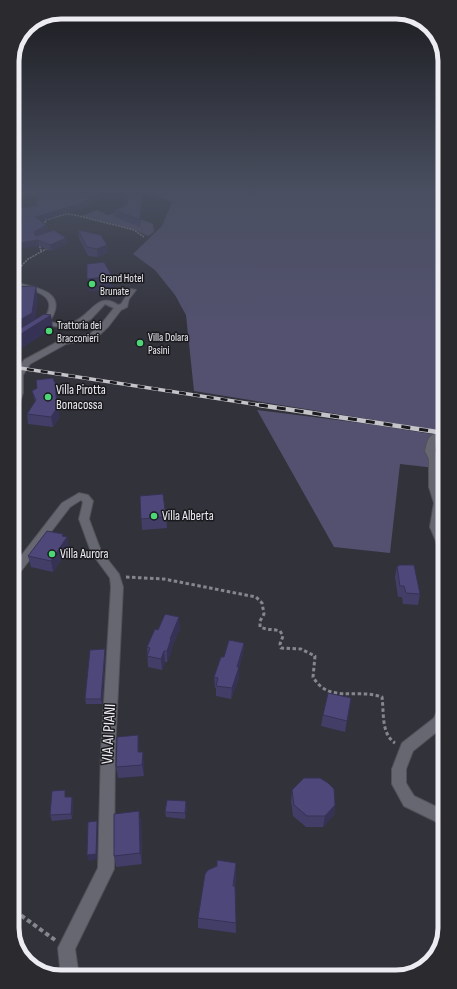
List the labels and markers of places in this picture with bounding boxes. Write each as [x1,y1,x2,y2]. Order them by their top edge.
place label: Grand Hotel Brunate [100,272,144,298]
marker: Grand Hotel Brunate [87,279,97,289]
place label: Trattoria dei Bracconieri [57,319,101,345]
marker: Trattoria dei Bracconieri [44,326,54,336]
place label: Villa Dolara Pasini [148,331,189,357]
marker: Villa Dolara Pasini [135,338,145,348]
place label: Villa Pirotta Bonacossa [56,382,106,413]
marker: Villa Pirotta Bonacossa [43,392,53,402]
place label: Villa Alberta [162,508,214,524]
marker: Villa Alberta [149,511,159,521]
place label: Villa Aurora [60,546,109,562]
marker: Villa Aurora [47,549,57,559]

